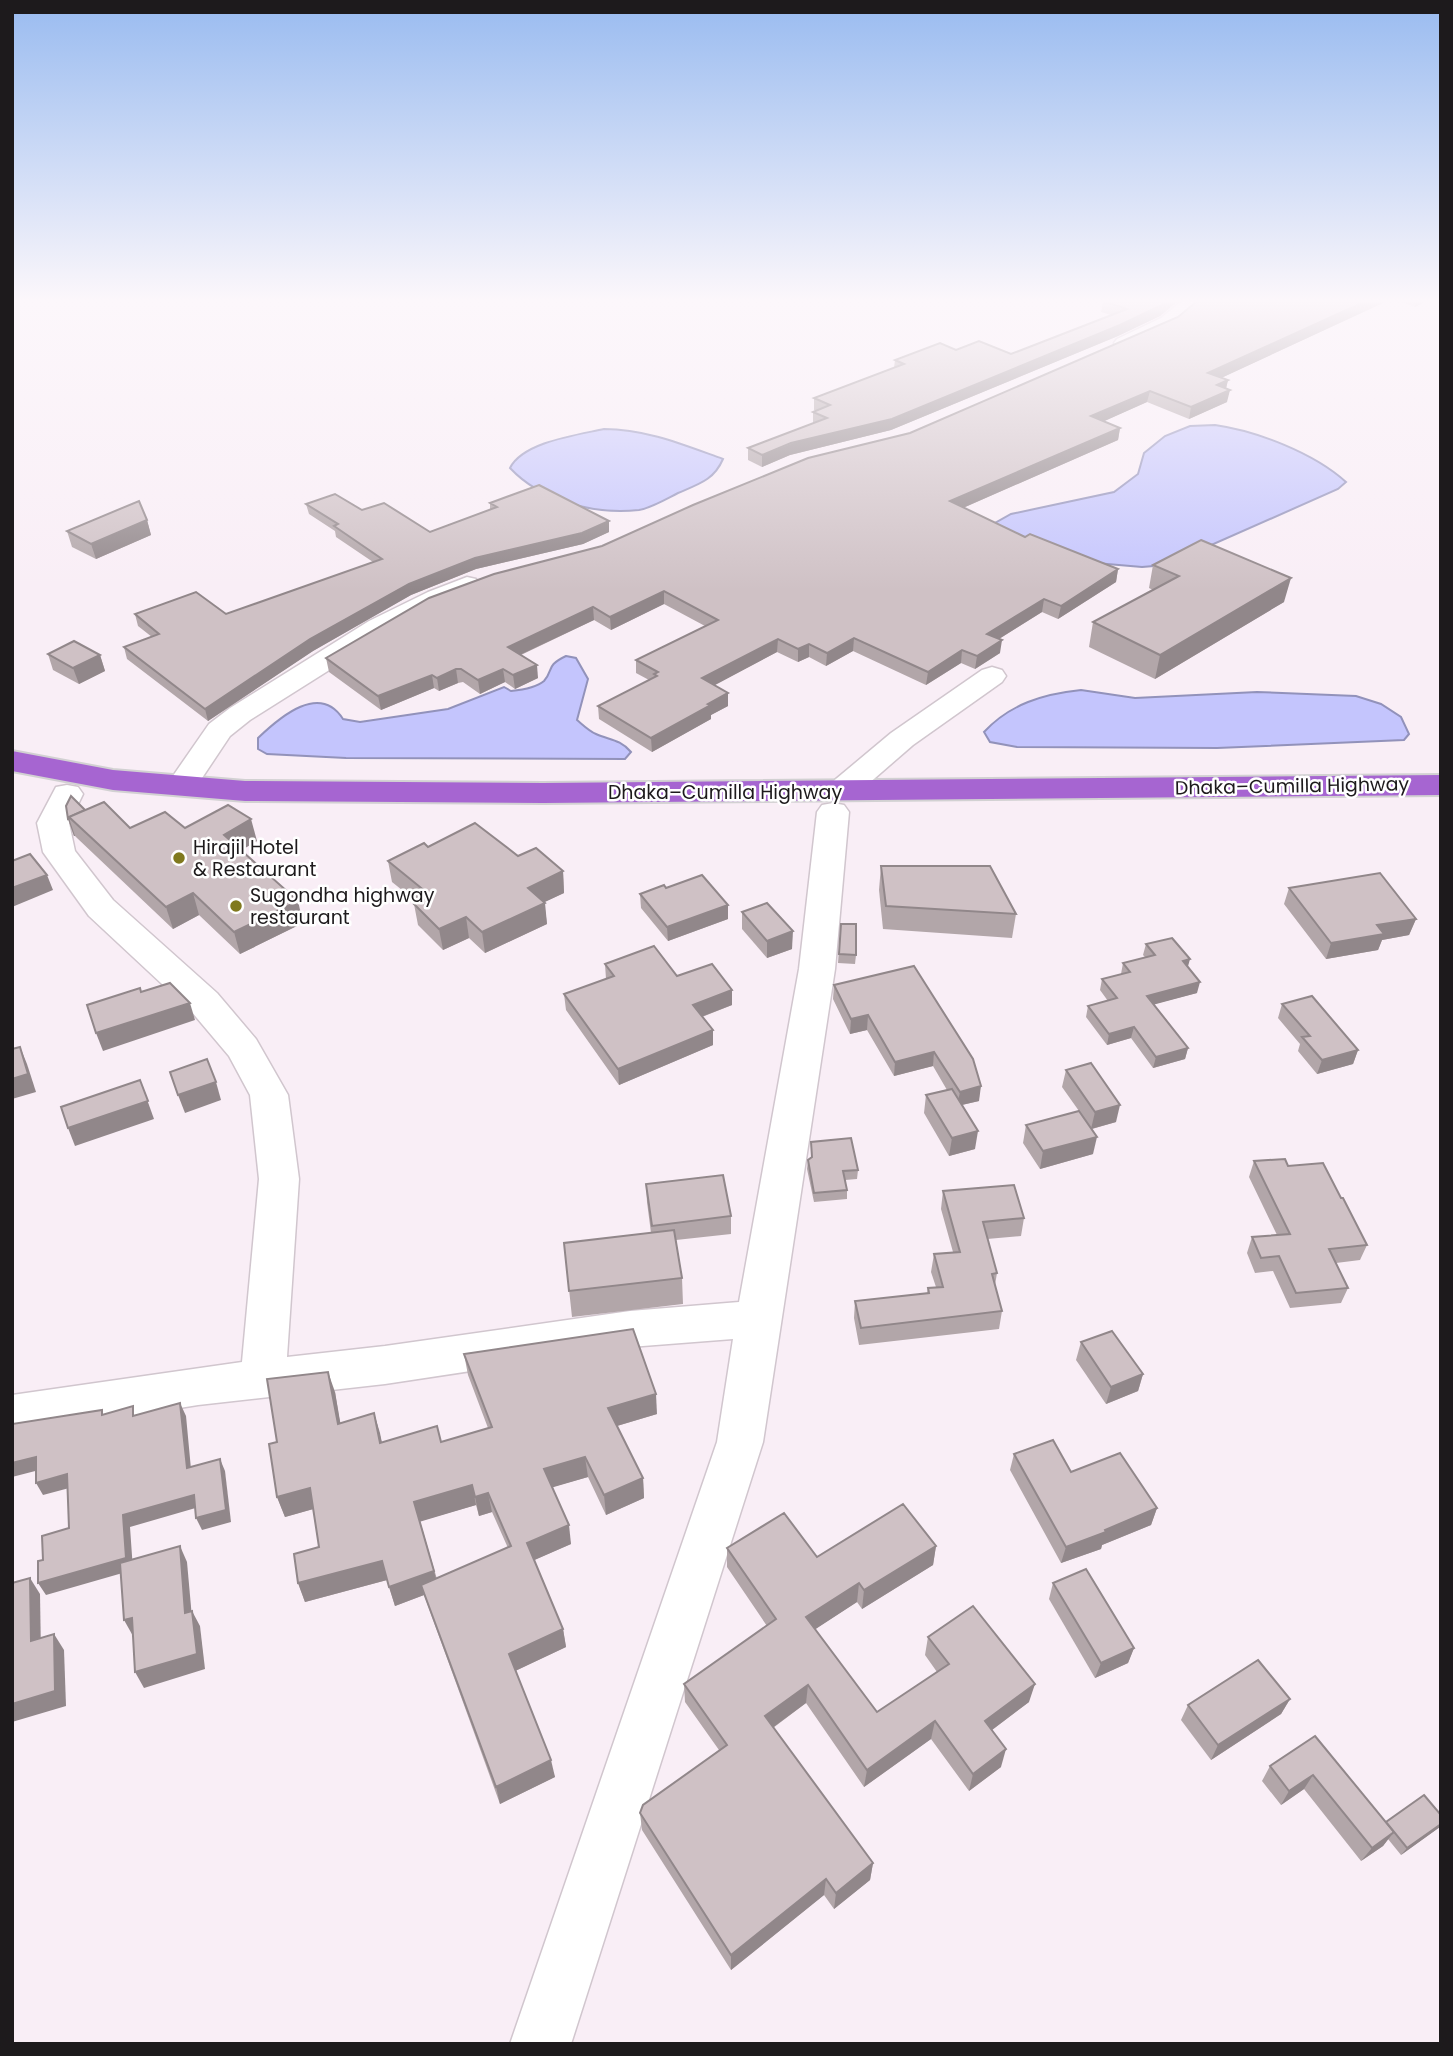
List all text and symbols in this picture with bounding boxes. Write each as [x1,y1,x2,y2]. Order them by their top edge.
street label: Dhaka–Cumilla Highway [1175,770,1410,802]
street label: Dhaka–Cumilla Highway [608,779,842,806]
place label: Hirajil Hotel & Restaurant [193,834,316,883]
marker: Hirajil Hotel & Restaurant [171,850,187,866]
place label: Sugondha highway restaurant [250,882,435,931]
marker: Sugondha highway restaurant [228,898,244,914]

